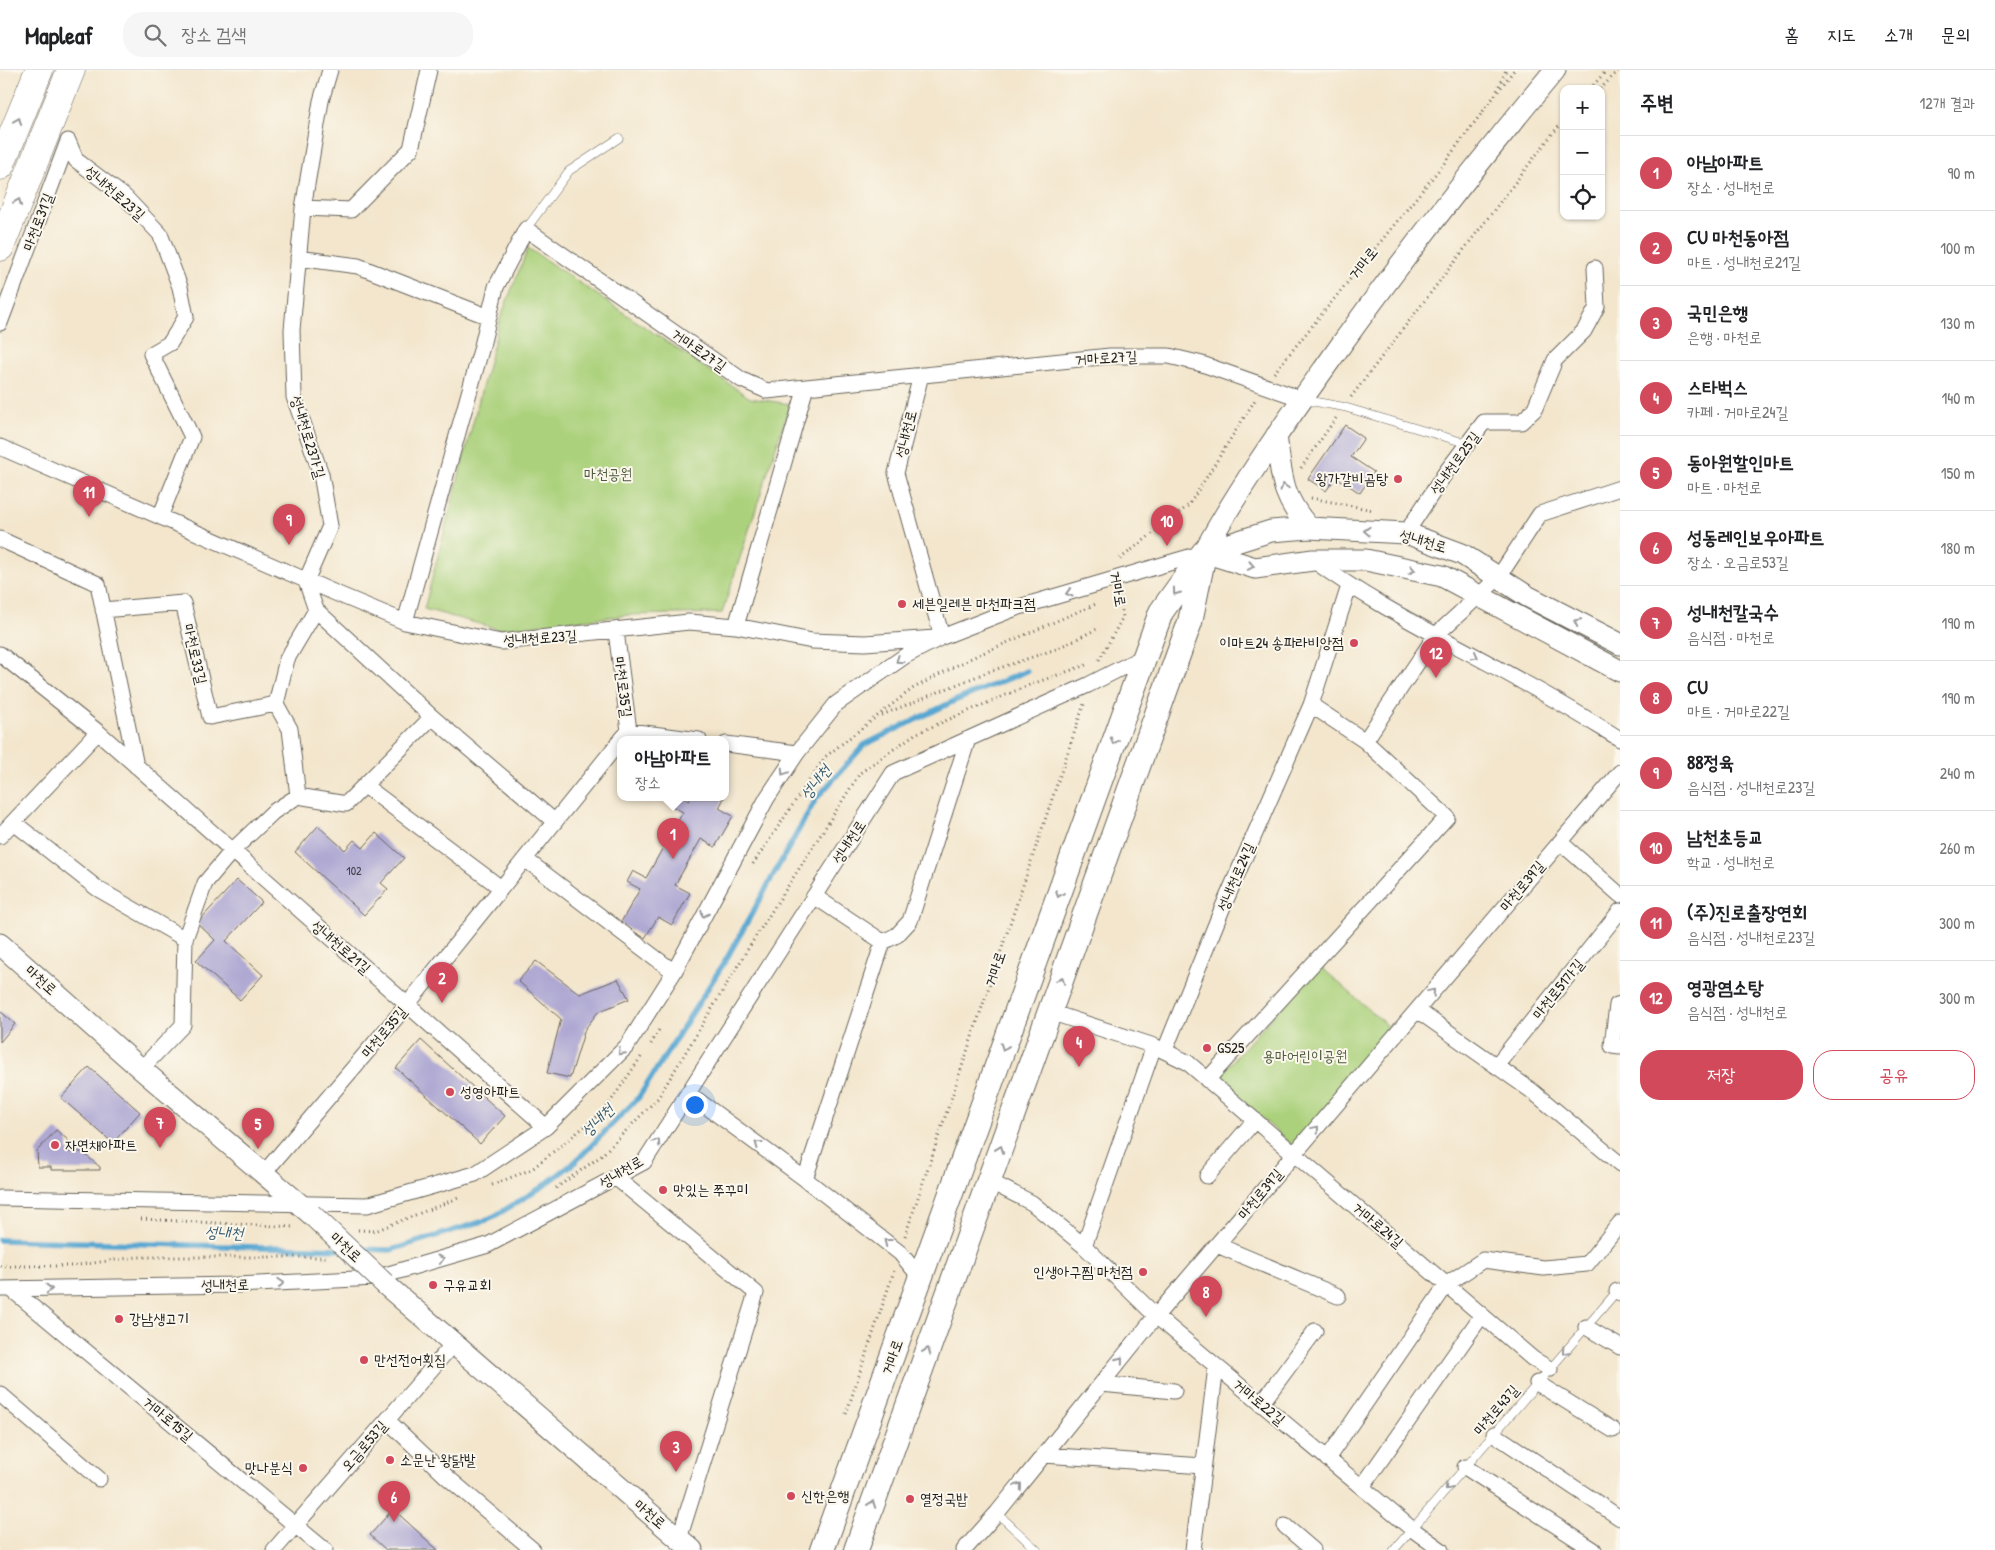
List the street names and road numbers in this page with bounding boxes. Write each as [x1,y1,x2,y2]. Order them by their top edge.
street label: 성내천로23길 [80,160,150,225]
street label: 마천로31길 [17,190,58,254]
street label: 거마로 [1343,242,1382,283]
street label: 거마로27길 [668,323,731,376]
street label: 거마로27길 [1074,345,1138,370]
street label: 성내천로23가길 [286,393,331,481]
street label: 성내천로 [889,408,922,460]
street label: 성내천로25길 [1424,427,1485,499]
street label: 성내천로 [1397,524,1449,557]
street label: 거마로 [1105,569,1132,609]
street label: 마천로33길 [178,621,213,686]
street label: 성내천로23길 [502,624,578,651]
street label: 마천로35길 [609,655,638,719]
street label: 성내천로 [827,816,871,868]
street label: 성내천로24길 [1212,839,1259,915]
street label: 마천로39길 [1494,856,1549,916]
street label: 성내천로21길 [307,915,376,978]
street label: 거마로 [979,948,1010,989]
street label: 마천로51가길 [1527,954,1588,1023]
street label: 마천로 [21,960,62,1000]
street label: 마천로35길 [356,1001,411,1062]
street label: 성내천로 [595,1150,647,1193]
street label: 마천로39길 [1232,1164,1287,1224]
street label: 거마로24길 [1348,1197,1408,1252]
street label: 마천로 [326,1227,367,1267]
street label: 성내천로 [201,1274,249,1295]
street label: 거마로 [875,1336,908,1377]
street label: 거마로22길 [1229,1374,1290,1430]
street label: 마천로43길 [1468,1380,1523,1439]
street label: 거마로15길 [139,1391,198,1446]
street label: 오금로53길 [336,1416,392,1476]
street label: 마천로 [630,1494,671,1533]

